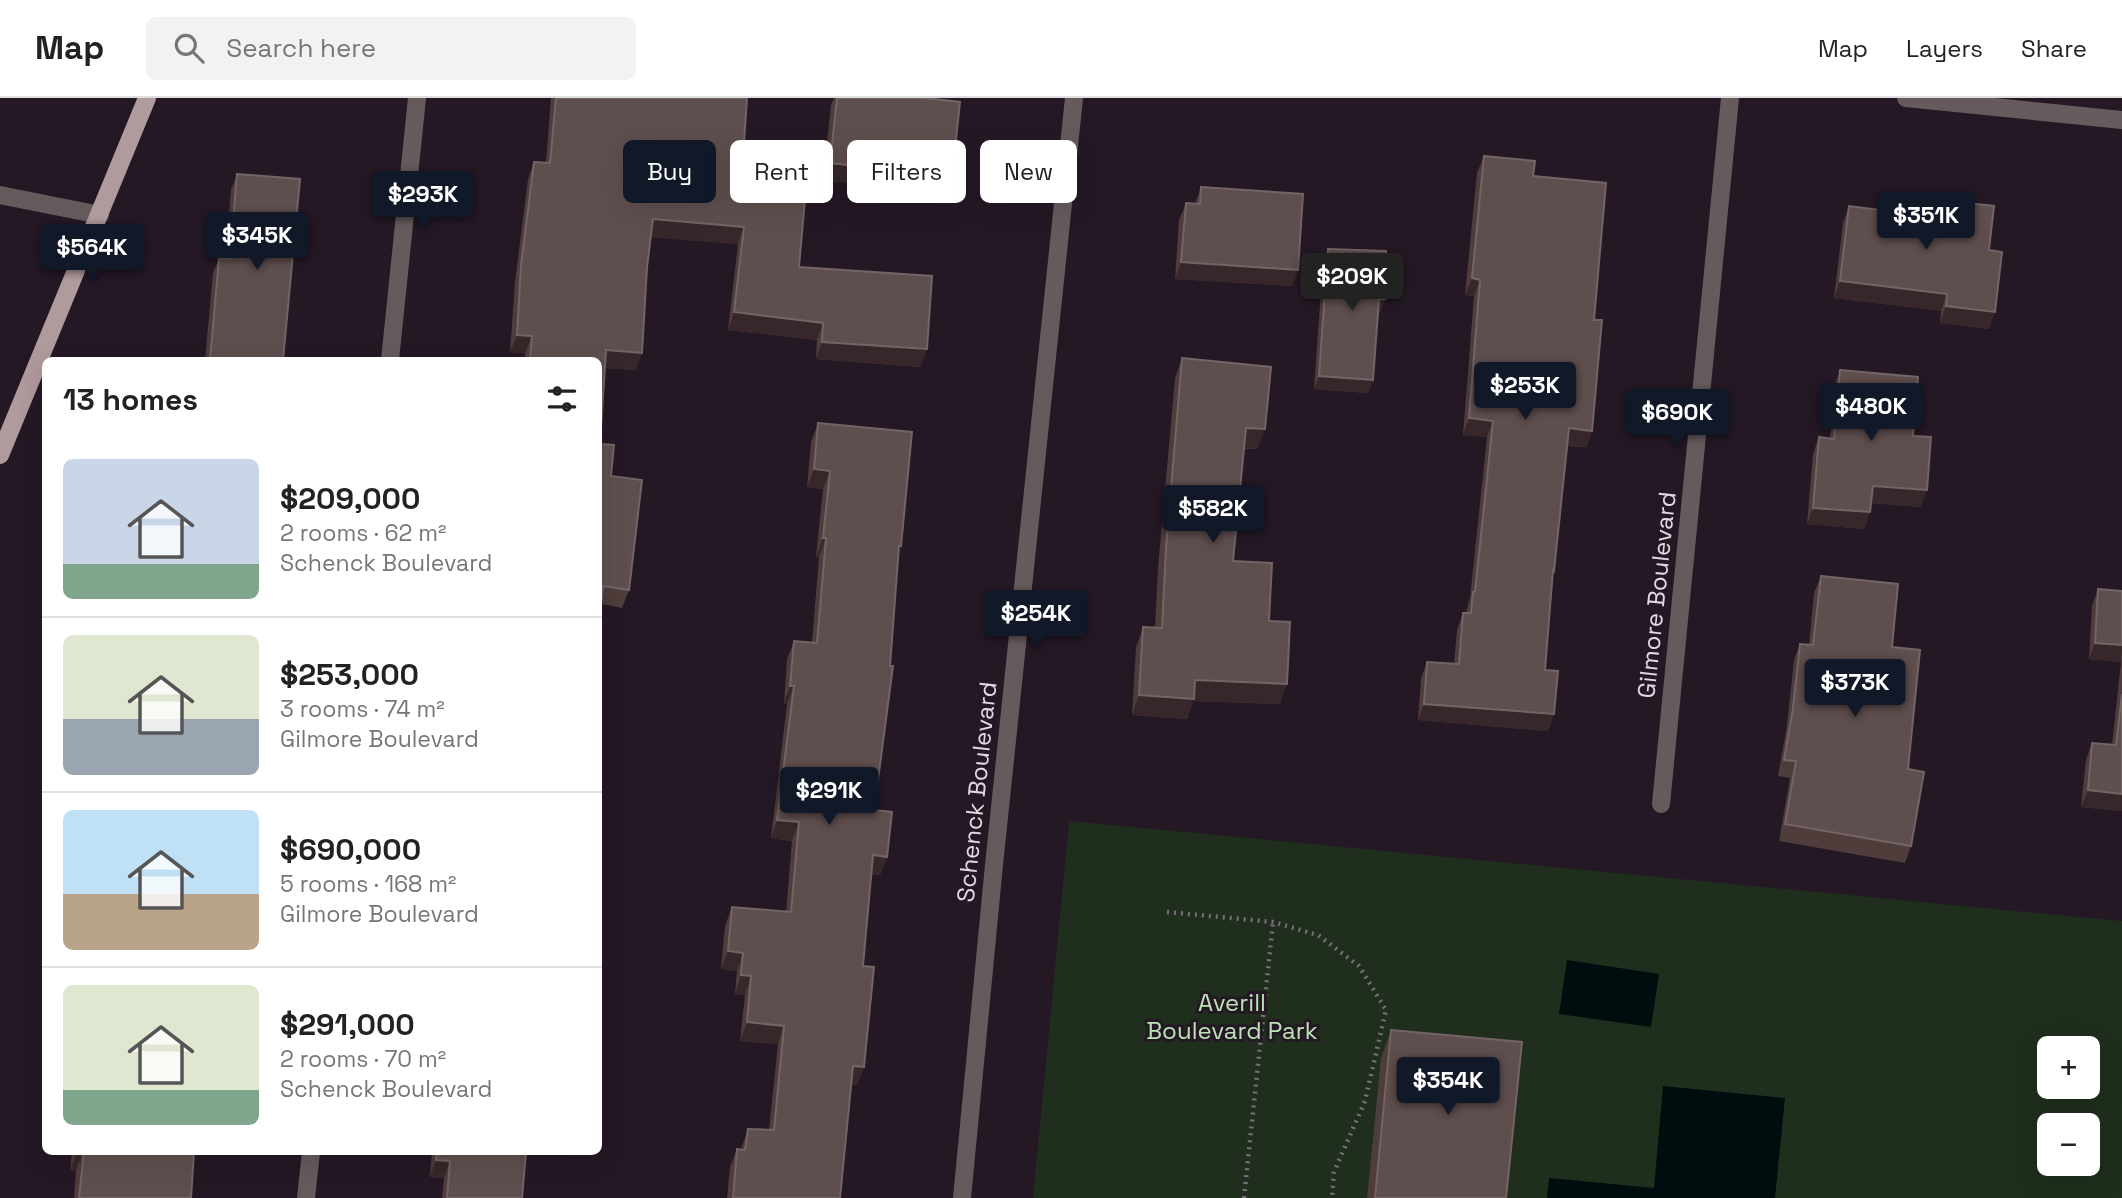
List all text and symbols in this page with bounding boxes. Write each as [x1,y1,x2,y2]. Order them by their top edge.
search box [146,17,636,80]
text: Map [35,27,104,69]
icon: search [170,29,208,67]
text: Search here [226,31,376,65]
text: Map [1818,33,1868,64]
text: Layers [1906,33,1983,64]
text: Share [2021,33,2087,64]
chip: Buy [623,140,716,203]
chip: Rent [730,140,833,203]
chip: Filters [847,140,966,203]
chip: New [980,140,1077,203]
pin: $293K [374,172,472,231]
text: $293K [388,179,458,209]
pin: $351K [1877,192,1975,252]
text: $351K [1893,200,1959,230]
pin: $345K [208,212,306,272]
text: $345K [222,220,292,250]
pin: $564K [43,225,141,284]
text: $564K [57,232,127,262]
pin: $209K [1303,254,1401,313]
text: $209K [1316,261,1388,291]
pin: $253K [1476,362,1574,422]
text: $253K [1490,370,1560,400]
text: 13 homes [63,380,198,419]
icon: filters [543,380,581,418]
pin: $480K [1822,384,1920,443]
pin: $690K [1628,390,1726,449]
text: $480K [1835,391,1907,421]
text: $690K [1641,397,1713,427]
text: $209,000 [280,479,420,518]
pin: $582K [1164,486,1262,545]
icon: home [119,487,203,571]
street label: Gilmore Boulevard [1630,490,1683,700]
text: $582K [1178,493,1248,523]
text: 2 rooms · 62 m² [280,518,446,548]
text: Schenck Boulevard [280,548,492,578]
pin: $254K [987,590,1085,650]
text: $254K [1001,598,1071,628]
text: $253,000 [280,655,419,694]
pin: $373K [1806,660,1904,719]
icon: home [119,663,203,747]
text: $373K [1820,667,1890,697]
street label: Schenck Boulevard [950,680,1003,904]
text: 3 rooms · 74 m² [280,694,445,724]
text: Gilmore Boulevard [280,724,479,754]
pin: $291K [780,768,878,827]
text: $291K [796,775,862,805]
text: $690,000 [280,830,421,869]
icon: home [119,838,203,922]
text: 5 rooms · 168 m² [280,869,457,899]
text: Gilmore Boulevard [280,899,479,929]
park label: Averill Boulevard Park [1146,987,1318,1046]
text: $291,000 [280,1005,415,1044]
icon: home [119,1013,203,1097]
map controls [2037,1036,2100,1176]
button: + [2037,1036,2100,1099]
text: 2 rooms · 70 m² [280,1044,446,1074]
pin: $354K [1399,1058,1497,1117]
text: $354K [1413,1065,1483,1095]
text: Schenck Boulevard [280,1074,492,1104]
button: − [2037,1113,2100,1176]

